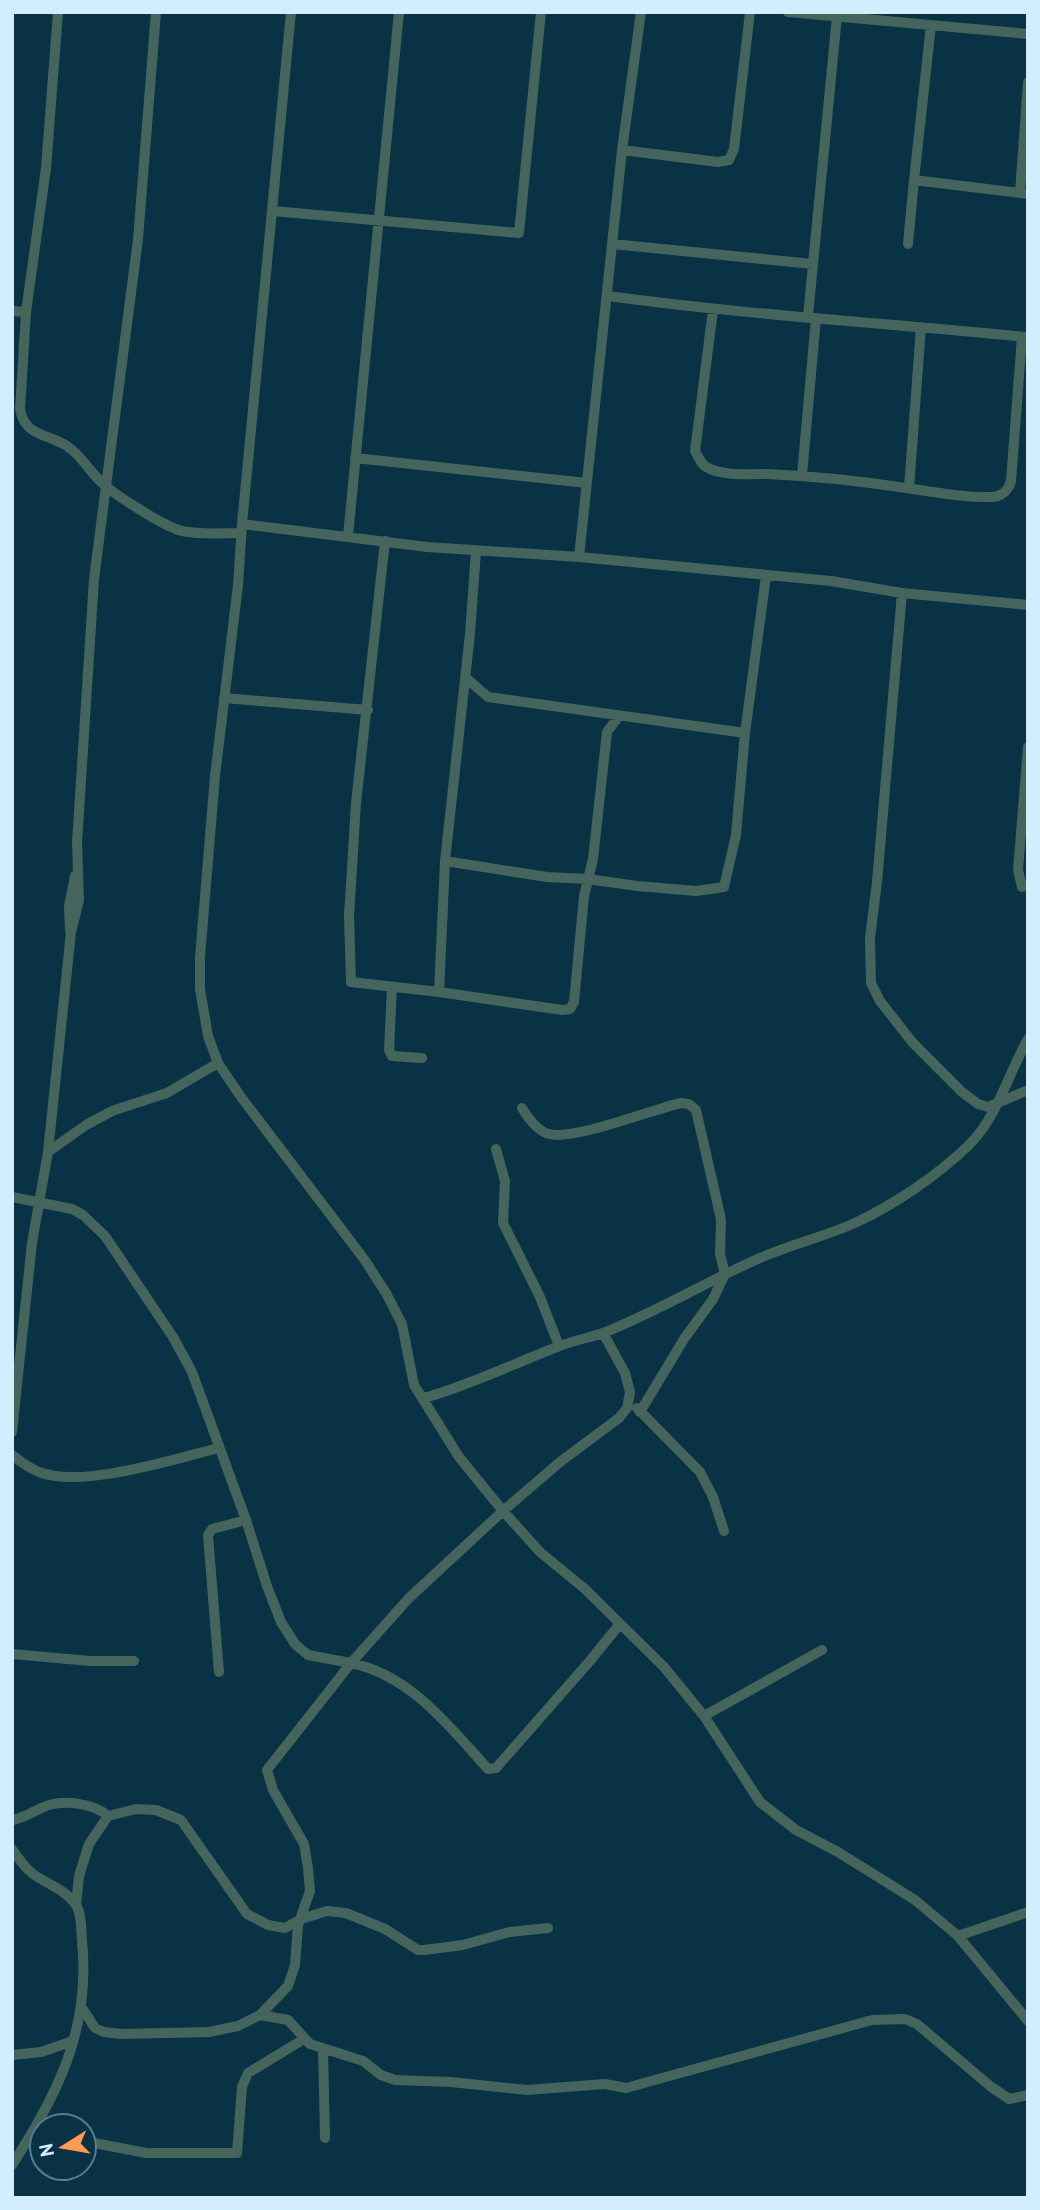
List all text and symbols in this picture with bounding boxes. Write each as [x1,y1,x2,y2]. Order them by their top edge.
north arrow [28,2112,98,2182]
text: N [33,2142,59,2159]

